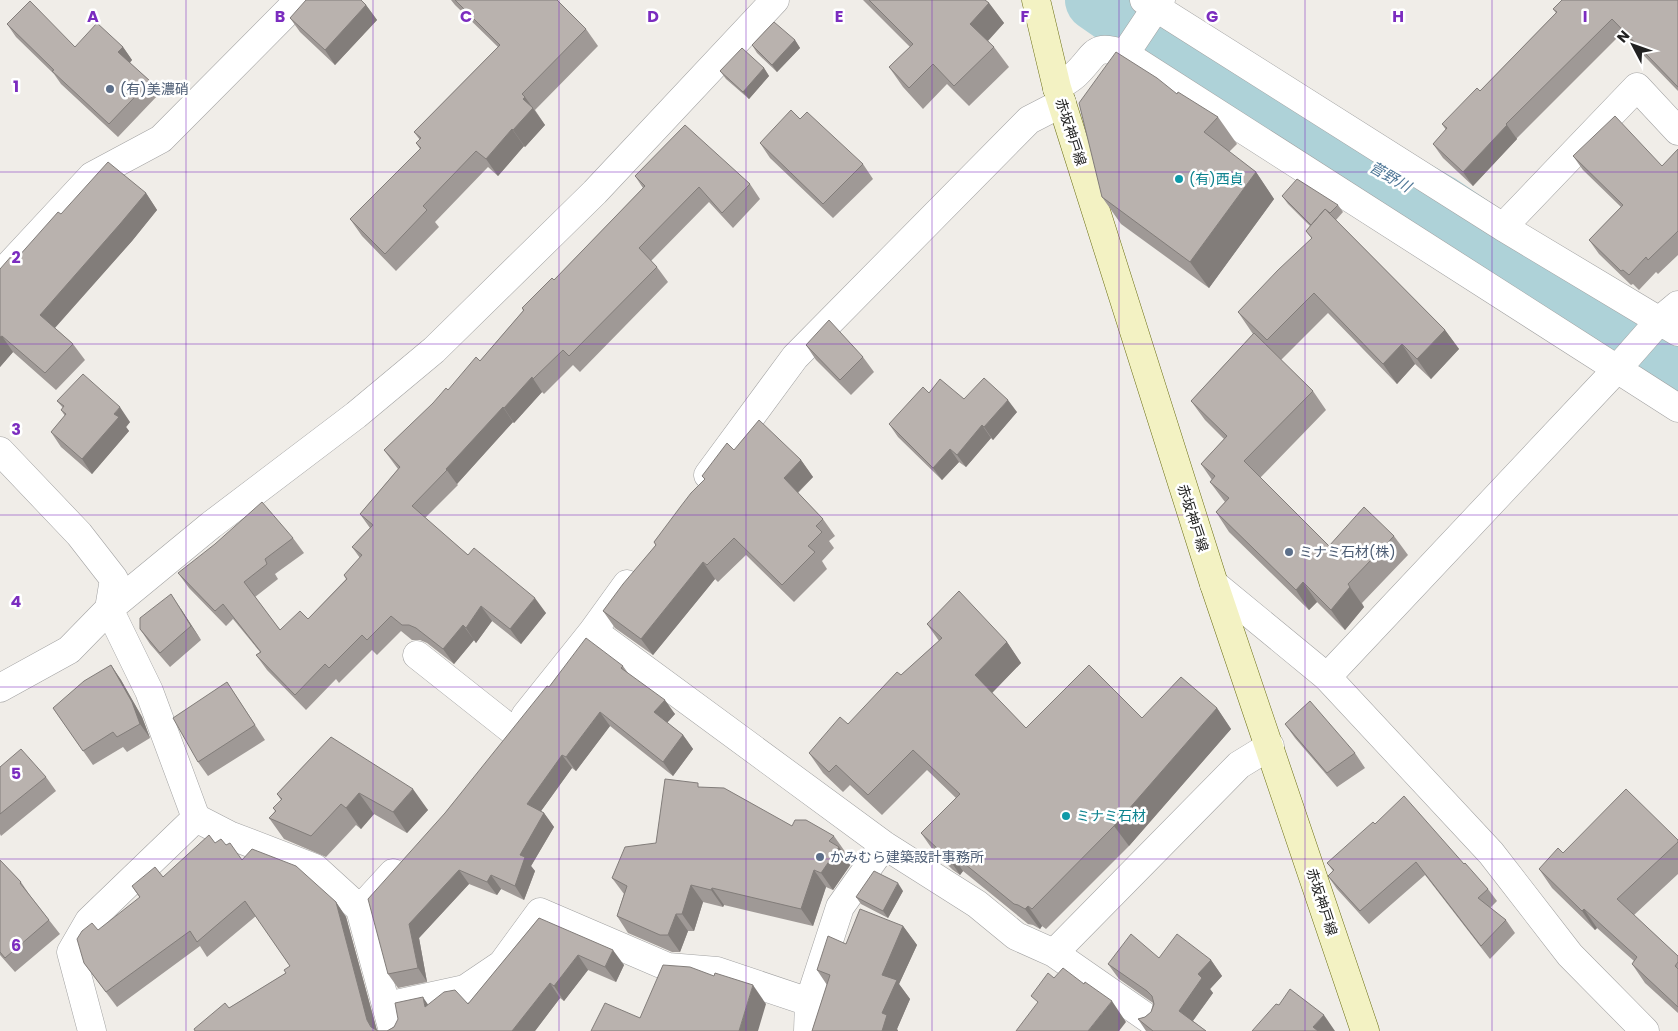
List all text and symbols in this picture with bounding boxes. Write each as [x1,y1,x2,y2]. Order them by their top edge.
text: A [87,5,99,28]
text: B [275,5,285,28]
text: C [460,5,472,28]
text: D [647,5,659,28]
text: E [835,5,843,28]
text: F [1021,5,1030,28]
text: G [1206,5,1218,28]
text: H [1392,5,1404,28]
text: I [1583,5,1587,28]
north arrow [1608,20,1658,70]
text: N [1612,26,1634,47]
text: 1 [13,75,19,98]
place label: (有)美濃硝 [120,79,189,99]
marker: (有)美濃硝 [104,83,116,95]
street label: 赤坂神戸線 [1051,96,1091,168]
water label: 菅野川 [1366,156,1417,198]
place label: (有)西貞 [1189,169,1244,189]
marker: (有)西貞 [1173,173,1185,185]
text: 2 [11,246,21,269]
text: 3 [11,418,21,441]
street label: 赤坂神戸線 [1173,482,1213,554]
place label: ミナミ石材(株) [1299,542,1396,562]
marker: ミナミ石材(株) [1283,546,1295,558]
text: 4 [11,590,22,613]
text: 5 [11,762,21,785]
place label: ミナミ石材 [1076,806,1146,826]
marker: ミナミ石材 [1060,810,1072,822]
place label: かみむら建築設計事務所 [830,847,984,867]
marker: かみむら建築設計事務所 [814,851,826,863]
street label: 赤坂神戸線 [1302,866,1342,938]
text: 6 [11,934,21,957]

